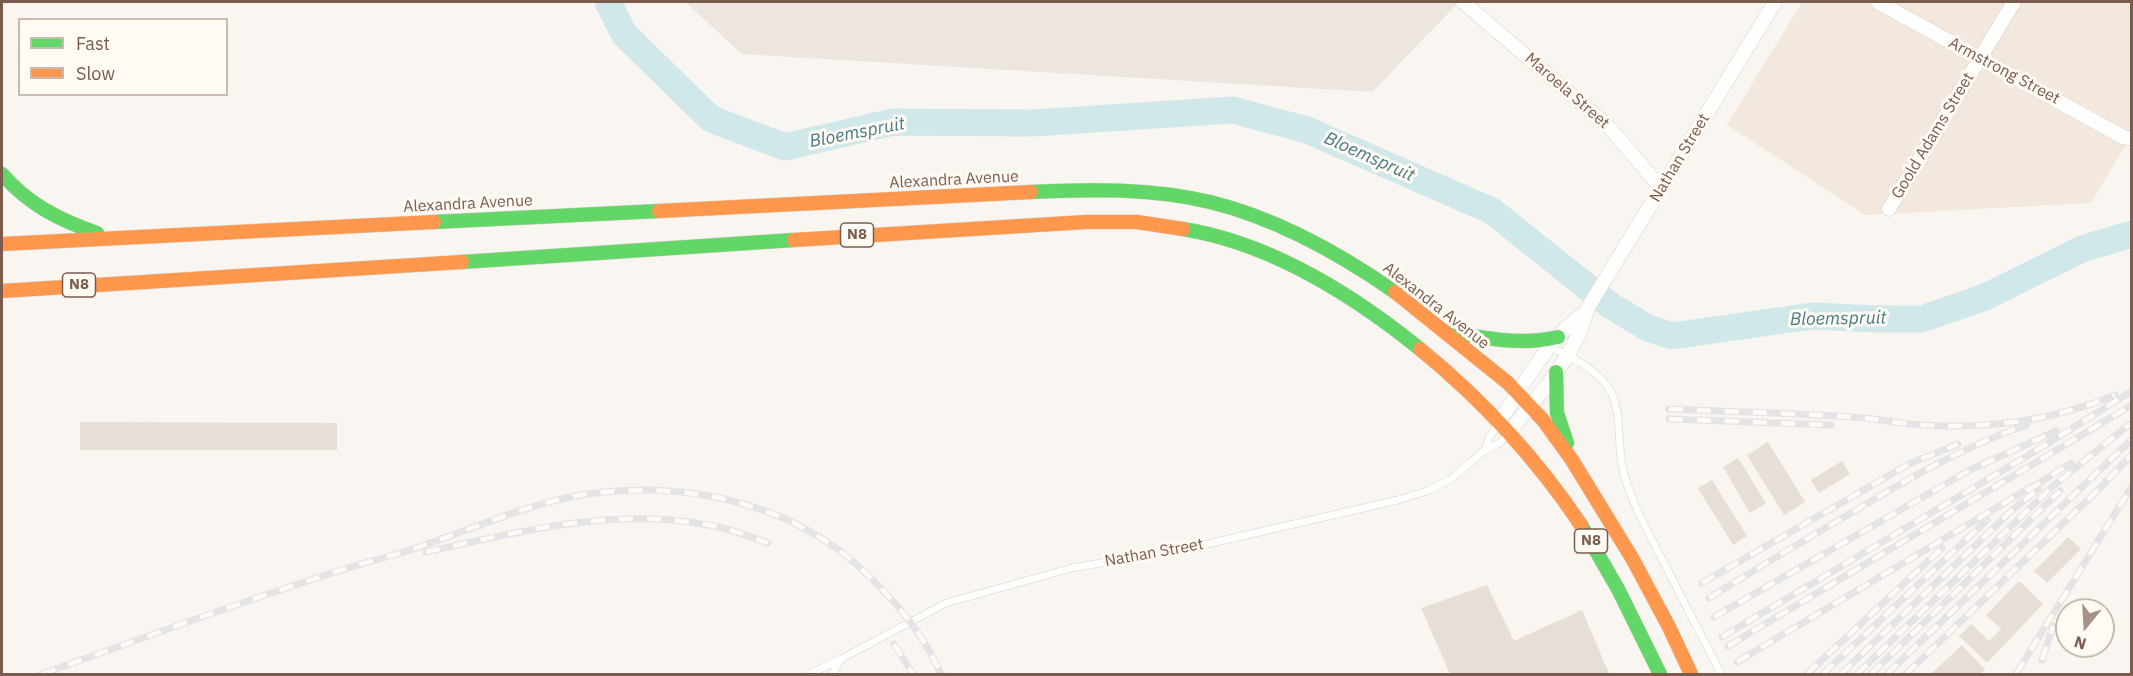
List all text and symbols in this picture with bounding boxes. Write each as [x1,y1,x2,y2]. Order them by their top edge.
legend [18,18,228,96]
text: Fast [76,32,110,55]
street label: Armstrong Street [1945,34,2063,108]
street label: Maroela Street [1521,49,1613,133]
text: Slow [76,62,115,85]
street label: Goold Adams Street [1888,69,1978,203]
street label: Nathan Street [1646,110,1714,206]
water label: Bloemspruit [808,113,906,153]
water label: Bloemspruit [1321,128,1417,186]
street label: Alexandra Avenue [889,167,1019,193]
street label: Alexandra Avenue [403,191,533,217]
road number: N8 [840,223,874,247]
street label: Alexandra Avenue [1379,258,1493,354]
road number: N8 [62,273,96,297]
water label: Bloemspruit [1790,307,1886,331]
road number: N8 [1574,529,1608,553]
street label: Nathan Street [1103,535,1205,571]
north arrow [2055,598,2115,658]
text: N [2071,632,2089,655]

